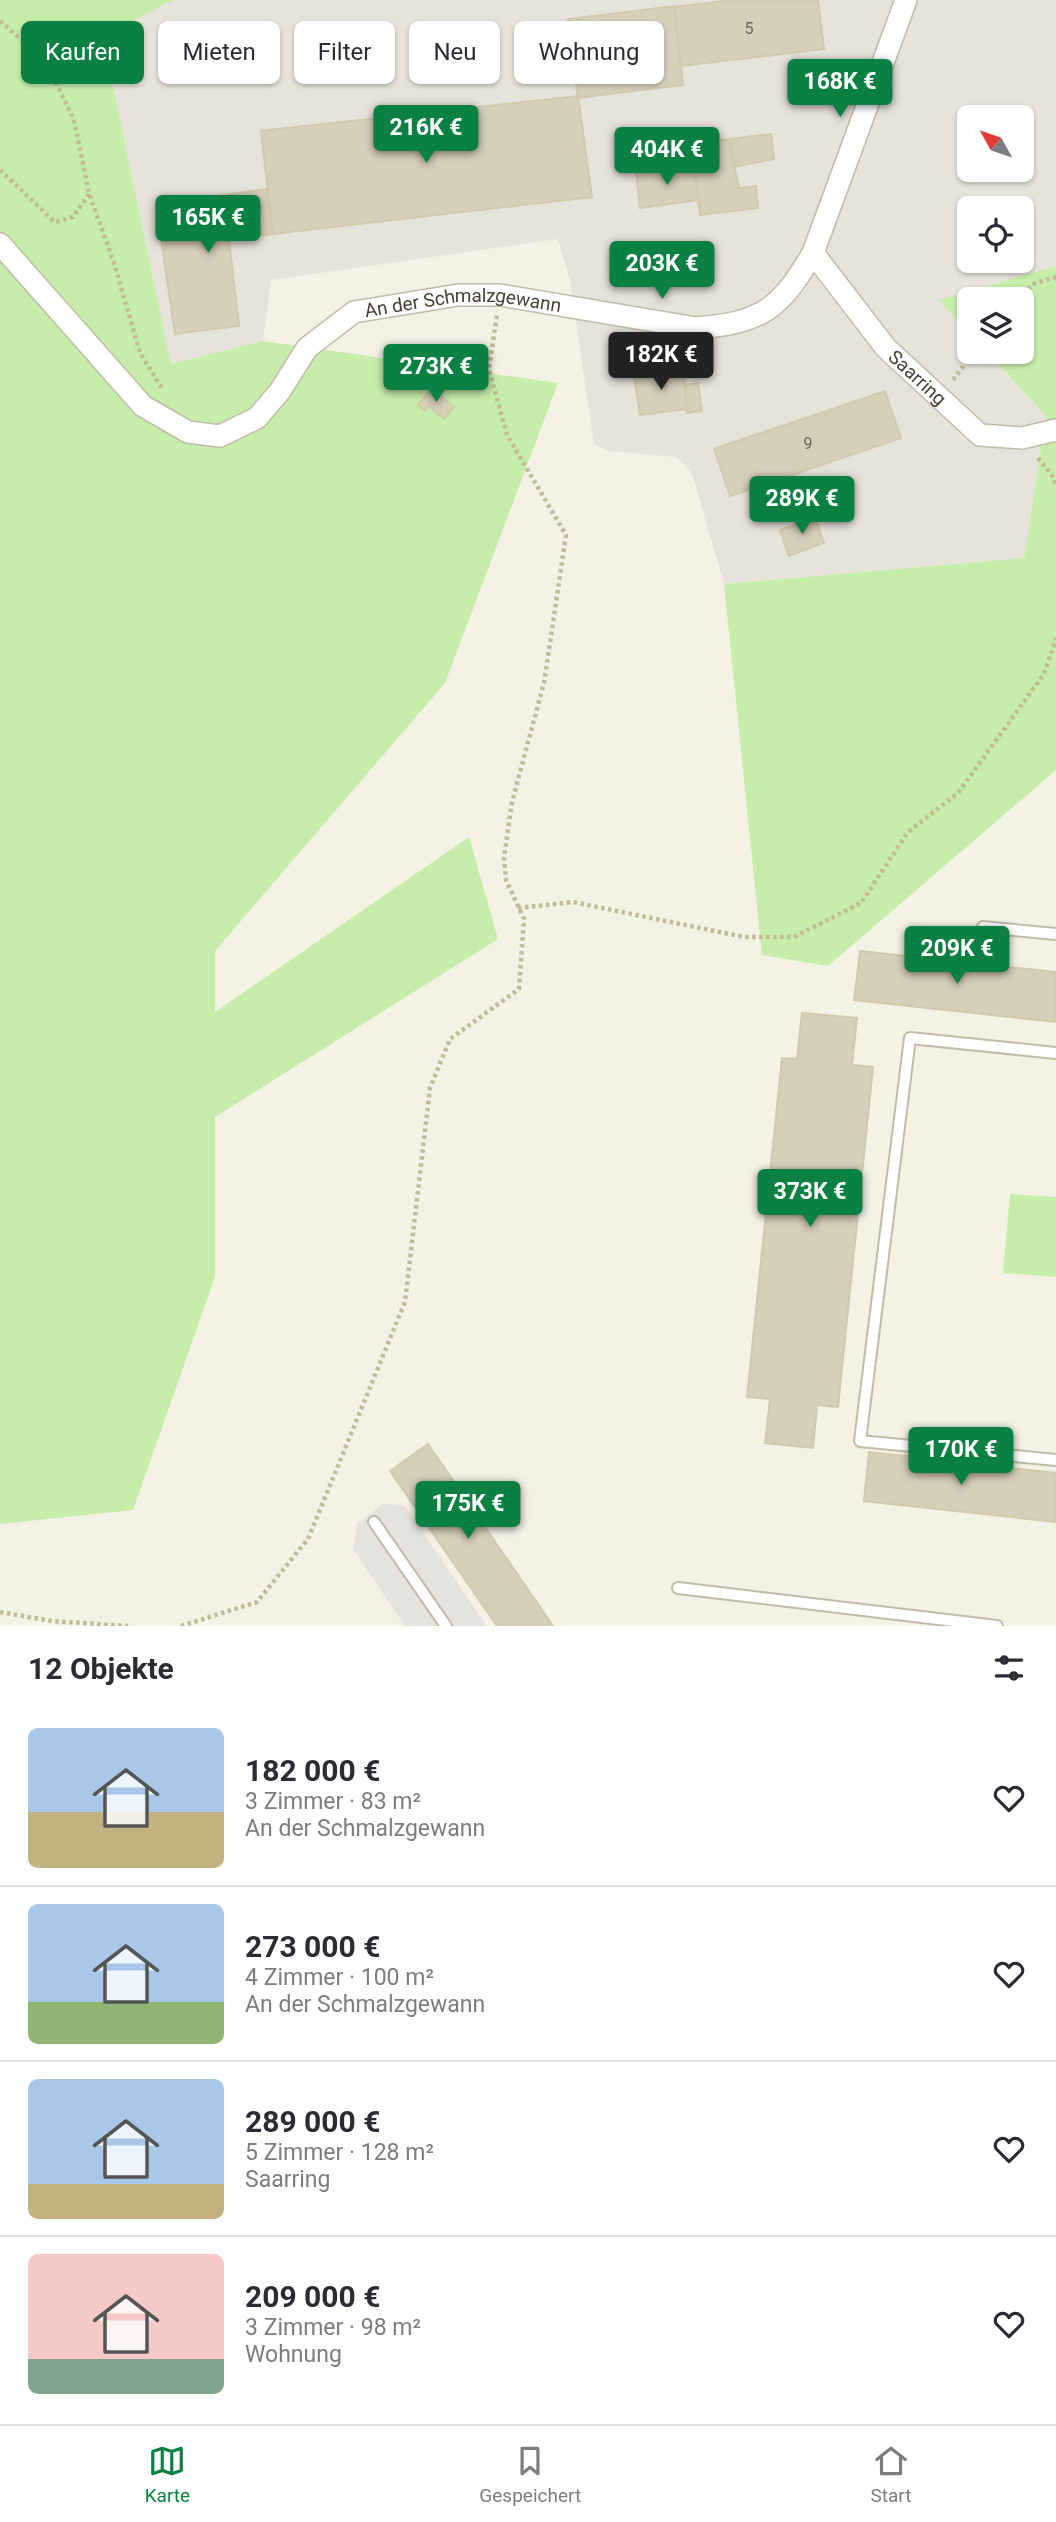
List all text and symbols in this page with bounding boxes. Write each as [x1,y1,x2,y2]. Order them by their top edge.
house number: 5 [745,19,754,38]
chip: Kaufen [21,21,144,84]
chip: Mieten [158,21,280,84]
chip: Filter [294,21,395,84]
chip: Neu [409,21,500,84]
chip: Wohnung [514,21,664,84]
pin: 168K € [783,60,897,119]
text: 168K € [803,68,877,95]
north arrow [957,105,1034,182]
map controls [957,105,1034,364]
pin: 216K € [369,106,483,165]
text: 216K € [389,114,463,141]
pin: 404K € [610,128,724,187]
text: 404K € [630,136,704,163]
pin: 165K € [151,196,265,255]
button: locate [957,196,1034,273]
text: 165K € [171,204,245,231]
pin: 203K € [605,242,719,301]
text: 203K € [625,250,699,277]
street label: An der Schmalzgewann [363,283,563,322]
button: layers [957,287,1034,364]
pin: 182K € [604,332,718,392]
text: 182K € [624,341,698,368]
pin: 273K € [379,344,493,404]
street label: Saarring [884,345,951,410]
text: 273K € [399,353,473,380]
house number: 9 [804,434,813,453]
pin: 289K € [745,476,859,536]
text: 289K € [765,485,839,512]
pin: 209K € [900,926,1014,986]
text: 209K € [920,935,994,962]
pin: 373K € [753,1170,867,1229]
text: 373K € [773,1178,847,1205]
pin: 170K € [904,1428,1018,1487]
text: 170K € [924,1436,998,1463]
pin: 175K € [411,1482,525,1541]
text: 175K € [431,1490,505,1517]
icon: filters [990,1649,1028,1687]
text: 12 Objekte [28,1651,174,1686]
text: 182 000 € [245,1753,380,1788]
icon: home [84,1756,168,1840]
icon: heart [990,1779,1028,1817]
text: 3 Zimmer · 83 m² [245,1788,421,1815]
text: An der Schmalzgewann [245,1815,485,1842]
text: 273 000 € [245,1929,380,1964]
icon: home [84,1932,168,2016]
icon: heart [990,1955,1028,1993]
text: 4 Zimmer · 100 m² [245,1964,434,1991]
text: An der Schmalzgewann [245,1991,485,2018]
text: 289 000 € [245,2104,380,2139]
icon: home [84,2107,168,2191]
icon: heart [990,2130,1028,2168]
text: 5 Zimmer · 128 m² [245,2139,434,2166]
text: Saarring [245,2166,330,2193]
text: 209 000 € [245,2279,380,2314]
icon: home [84,2282,168,2366]
icon: heart [990,2305,1028,2343]
text: 3 Zimmer · 98 m² [245,2314,421,2341]
text: Wohnung [245,2341,342,2368]
tab: Karte [145,2442,190,2507]
tab: Gespeichert [479,2442,581,2507]
tab: Start [870,2442,911,2507]

